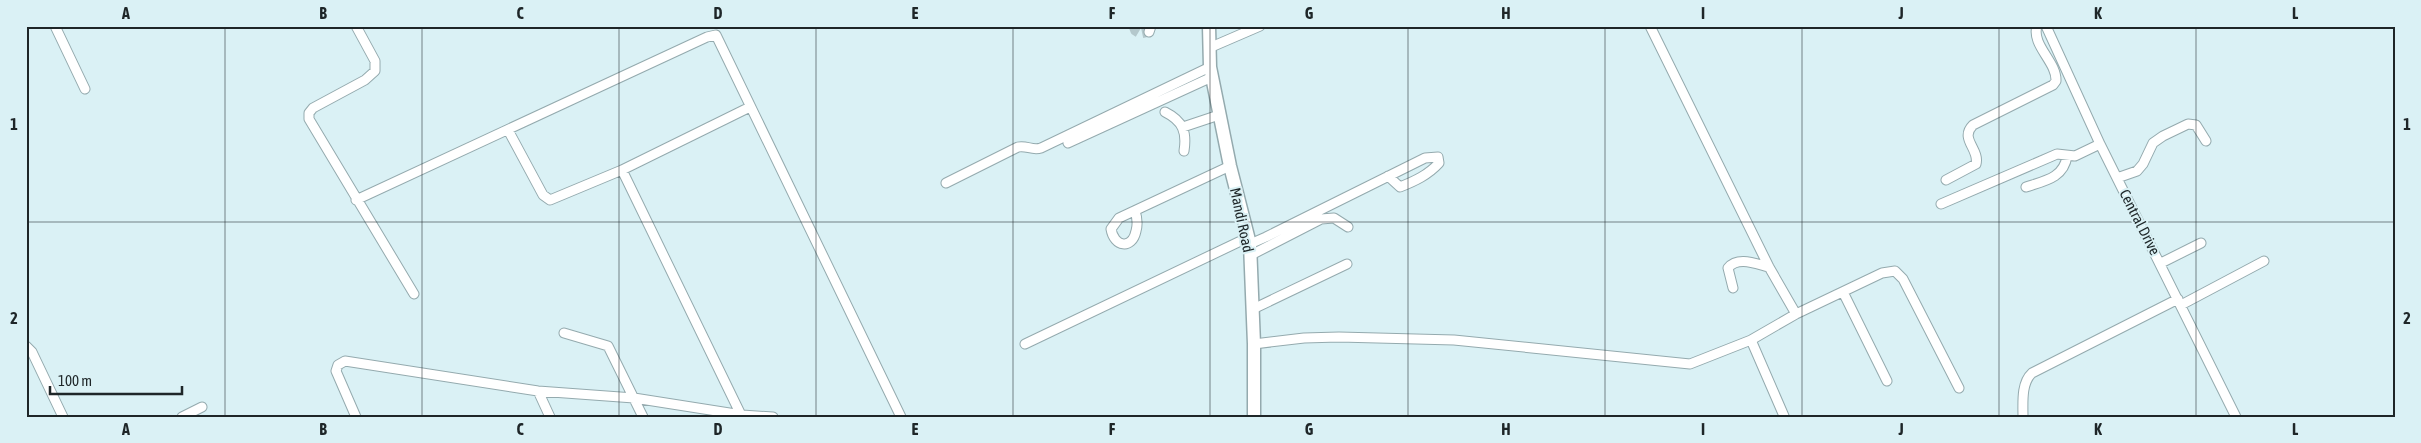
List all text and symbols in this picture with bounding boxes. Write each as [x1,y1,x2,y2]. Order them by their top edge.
text: A [121,4,130,22]
text: B [319,4,327,22]
text: C [516,4,524,22]
text: D [714,4,723,22]
text: E [912,4,919,22]
text: F [1109,4,1116,22]
text: G [1305,4,1314,22]
text: H [1501,4,1511,22]
text: I [1701,4,1705,22]
text: J [1897,4,1904,22]
text: K [2094,4,2102,22]
text: L [2292,4,2299,22]
text: 1 [10,115,18,133]
text: 1 [2403,115,2411,133]
street label: Mandi Road [1227,186,1257,254]
street label: Central Drive [2116,186,2164,258]
text: 2 [10,309,18,327]
text: 2 [2403,309,2411,327]
scale bar [50,363,182,395]
text: 100 m [58,372,92,389]
text: A [121,420,130,438]
text: B [319,420,327,438]
text: C [516,420,524,438]
text: D [714,420,723,438]
text: E [912,420,919,438]
text: F [1109,420,1116,438]
text: G [1305,420,1314,438]
text: H [1501,420,1511,438]
text: I [1701,420,1705,438]
text: J [1897,420,1904,438]
text: K [2094,420,2102,438]
text: L [2292,420,2299,438]

